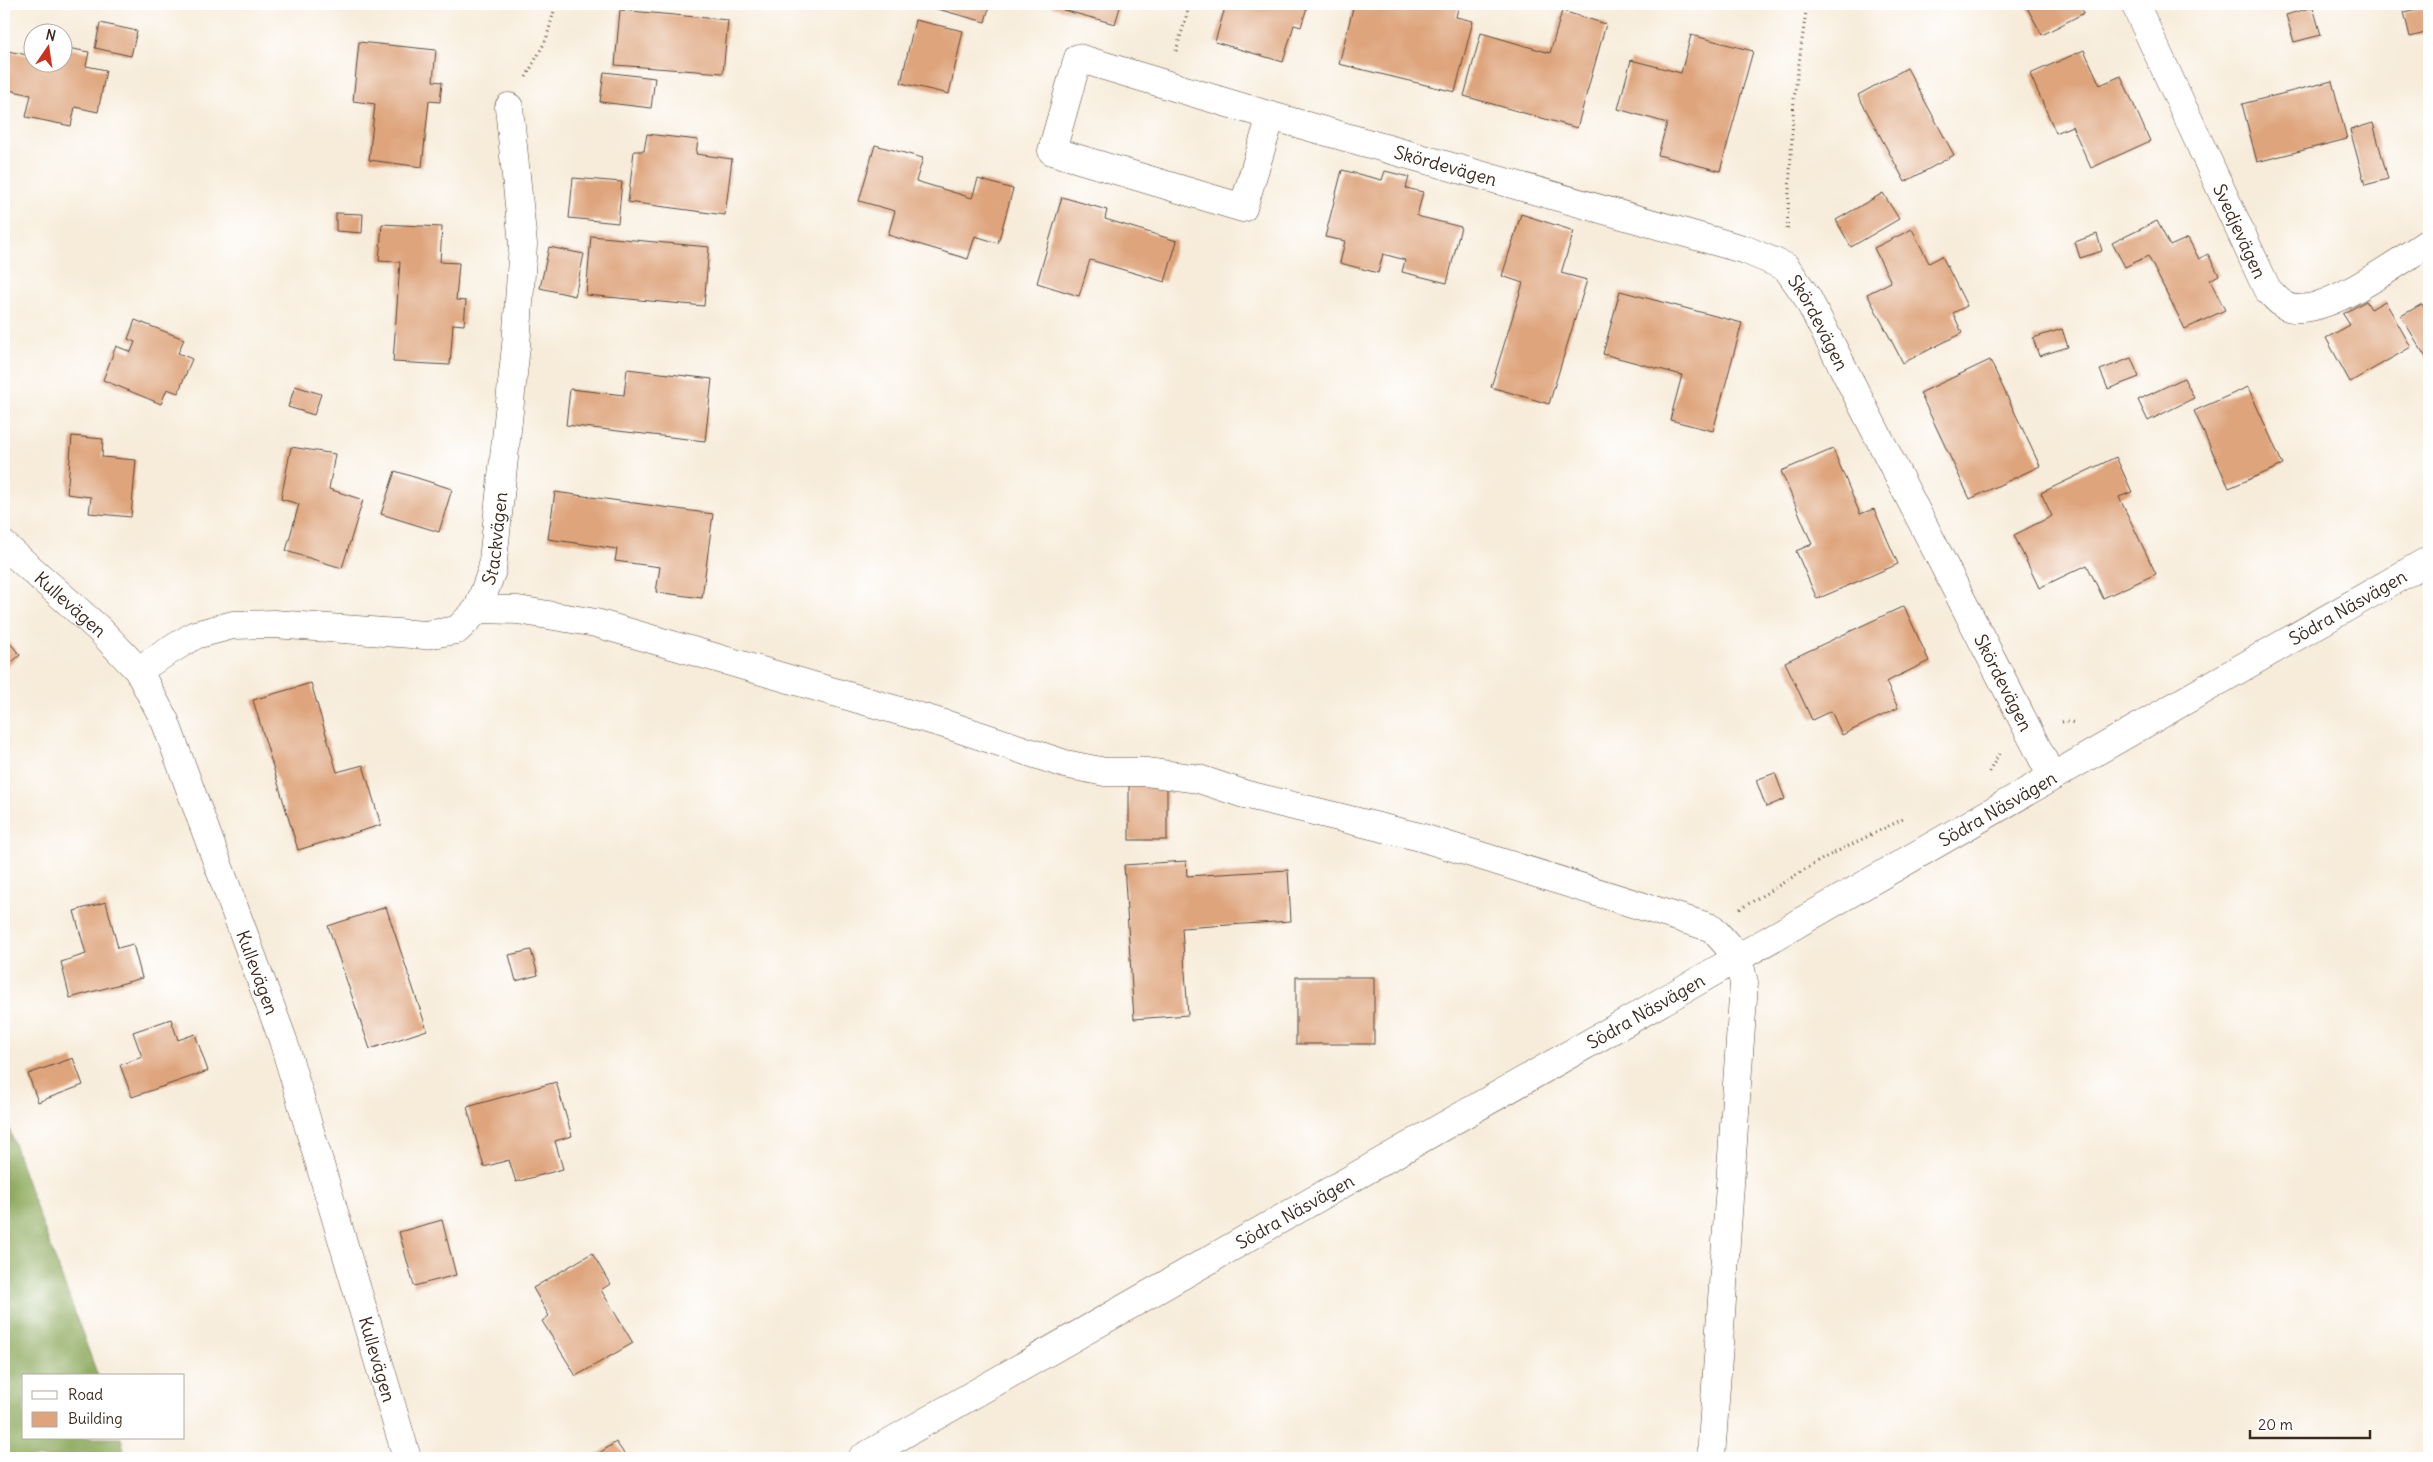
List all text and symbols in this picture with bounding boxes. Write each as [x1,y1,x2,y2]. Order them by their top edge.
north arrow [22,22,72,72]
text: N [44,25,58,45]
street label: Skördevägen [1392,140,1500,191]
street label: Svedjevägen [2208,180,2272,282]
street label: Skördevägen [1783,270,1854,374]
street label: Stackvägen [476,491,512,588]
street label: Södra Näsvägen [2284,564,2411,650]
street label: Kullevägen [30,566,111,642]
street label: Skördevägen [1970,630,2038,735]
street label: Södra Näsvägen [1934,766,2060,851]
street label: Kullevägen [232,927,284,1018]
street label: Södra Näsvägen [1582,968,1709,1054]
street label: Södra Näsvägen [1231,1168,1358,1254]
street label: Kullevägen [354,1313,401,1405]
legend [22,1374,185,1440]
text: Road [68,1385,103,1404]
scale bar [2250,1407,2370,1439]
text: Building [68,1409,123,1428]
text: 20 m [2258,1415,2293,1434]

